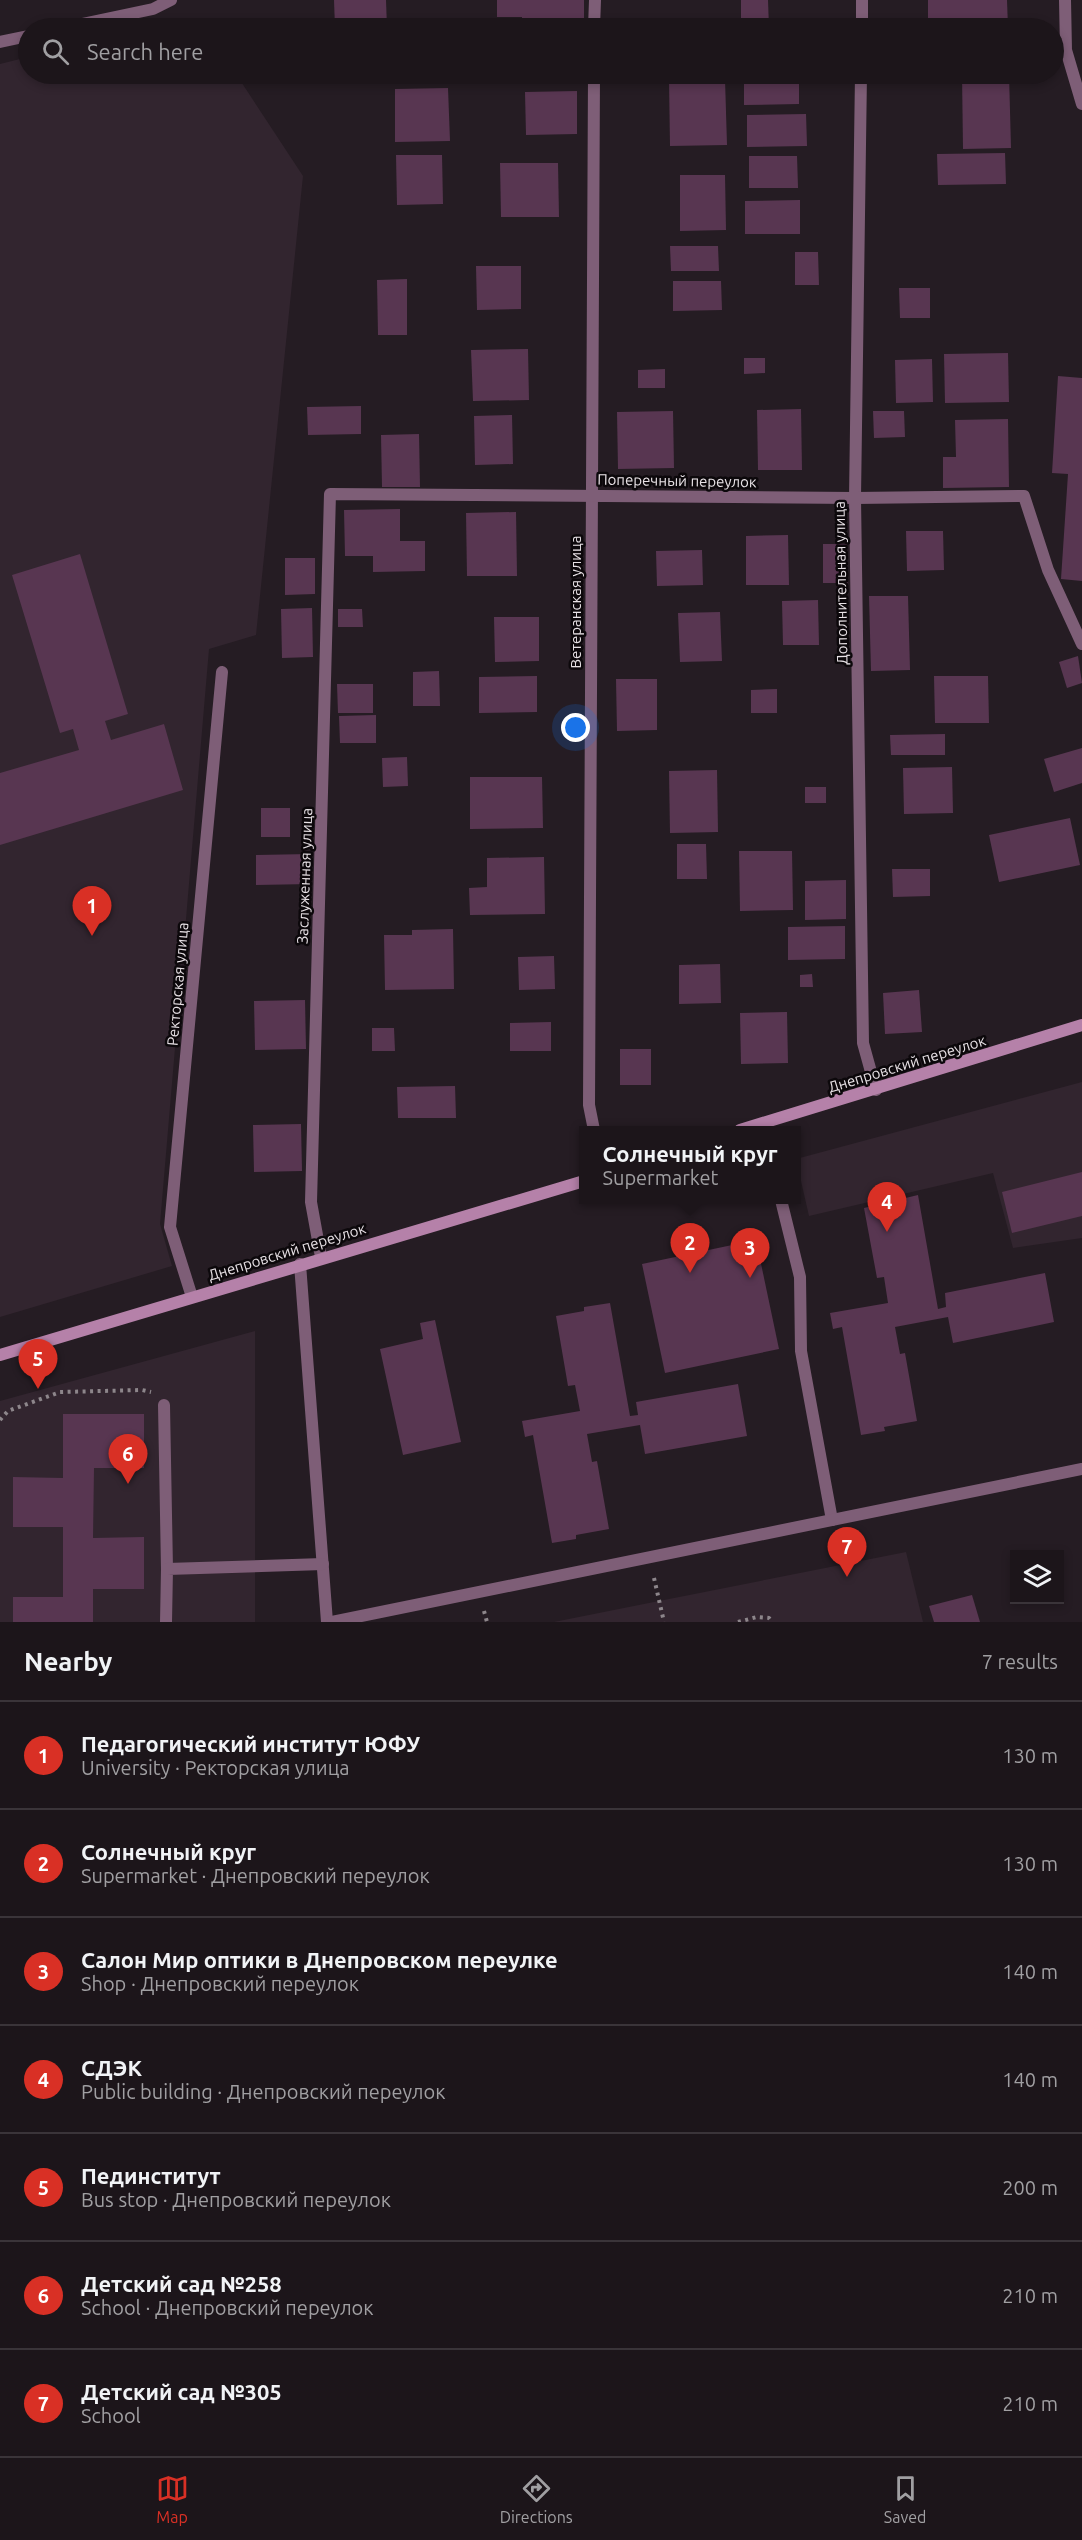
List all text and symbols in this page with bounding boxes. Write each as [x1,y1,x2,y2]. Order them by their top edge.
search box [18,18,1064,84]
icon: search [39,35,72,68]
text: Search here [87,39,203,64]
street label: Поперечный переулок [597,471,757,490]
street label: Дополнительная улица [831,501,850,665]
street label: Ветеранская улица [567,536,584,668]
your location [561,713,590,742]
street label: Заслуженная улица [294,808,315,944]
pin: 1 [72,886,112,936]
street label: Ректорская улица [164,922,191,1046]
street label: Днепровский переулок [826,1031,988,1096]
popup [579,1126,801,1204]
text: Солнечный круг [602,1141,778,1166]
text: Supermarket [602,1166,718,1189]
pin: 4 [868,1182,906,1232]
street label: Днепровский переулок [206,1219,368,1284]
pin: 2 [670,1224,710,1273]
pin: 3 [730,1228,770,1278]
pin: 5 [18,1340,57,1389]
pin: 6 [108,1434,148,1484]
pin: 7 [828,1528,866,1577]
map controls [1010,1550,1064,1604]
button: layers [1010,1550,1064,1604]
text: Nearby [24,1647,112,1676]
text: 7 results [982,1650,1058,1673]
text: Педагогический институт ЮФУ [81,1731,420,1756]
text: 1 [38,1744,49,1767]
text: 130 m [1002,1744,1058,1767]
text: University · Ректорская улица [81,1756,350,1779]
text: Солнечный круг [81,1839,256,1864]
text: 2 [38,1852,49,1875]
text: 130 m [1002,1852,1058,1875]
text: Supermarket · Днепровский переулок [81,1864,430,1887]
text: Салон Мир оптики в Днепровском переулке [81,1947,558,1972]
text: 3 [38,1960,49,1983]
text: 140 m [1002,1960,1058,1983]
text: Shop · Днепровский переулок [81,1972,359,1995]
text: СДЭК [81,2055,142,2080]
text: 4 [38,2068,49,2091]
text: 140 m [1002,2068,1058,2091]
text: Public building · Днепровский переулок [81,2080,446,2103]
text: Пединститут [81,2163,221,2188]
text: 5 [38,2176,49,2199]
text: 200 m [1002,2176,1058,2199]
text: Bus stop · Днепровский переулок [81,2188,391,2211]
text: Детский сад №258 [81,2271,282,2296]
text: 6 [38,2284,49,2307]
text: 210 m [1002,2284,1058,2307]
text: School · Днепровский переулок [81,2296,374,2319]
text: Детский сад №305 [81,2379,282,2404]
text: 7 [38,2392,49,2415]
text: 210 m [1002,2392,1058,2415]
text: School [81,2404,141,2427]
tab: Map [156,2472,189,2526]
tab: Directions [500,2472,573,2526]
tab: Saved [884,2472,926,2526]

